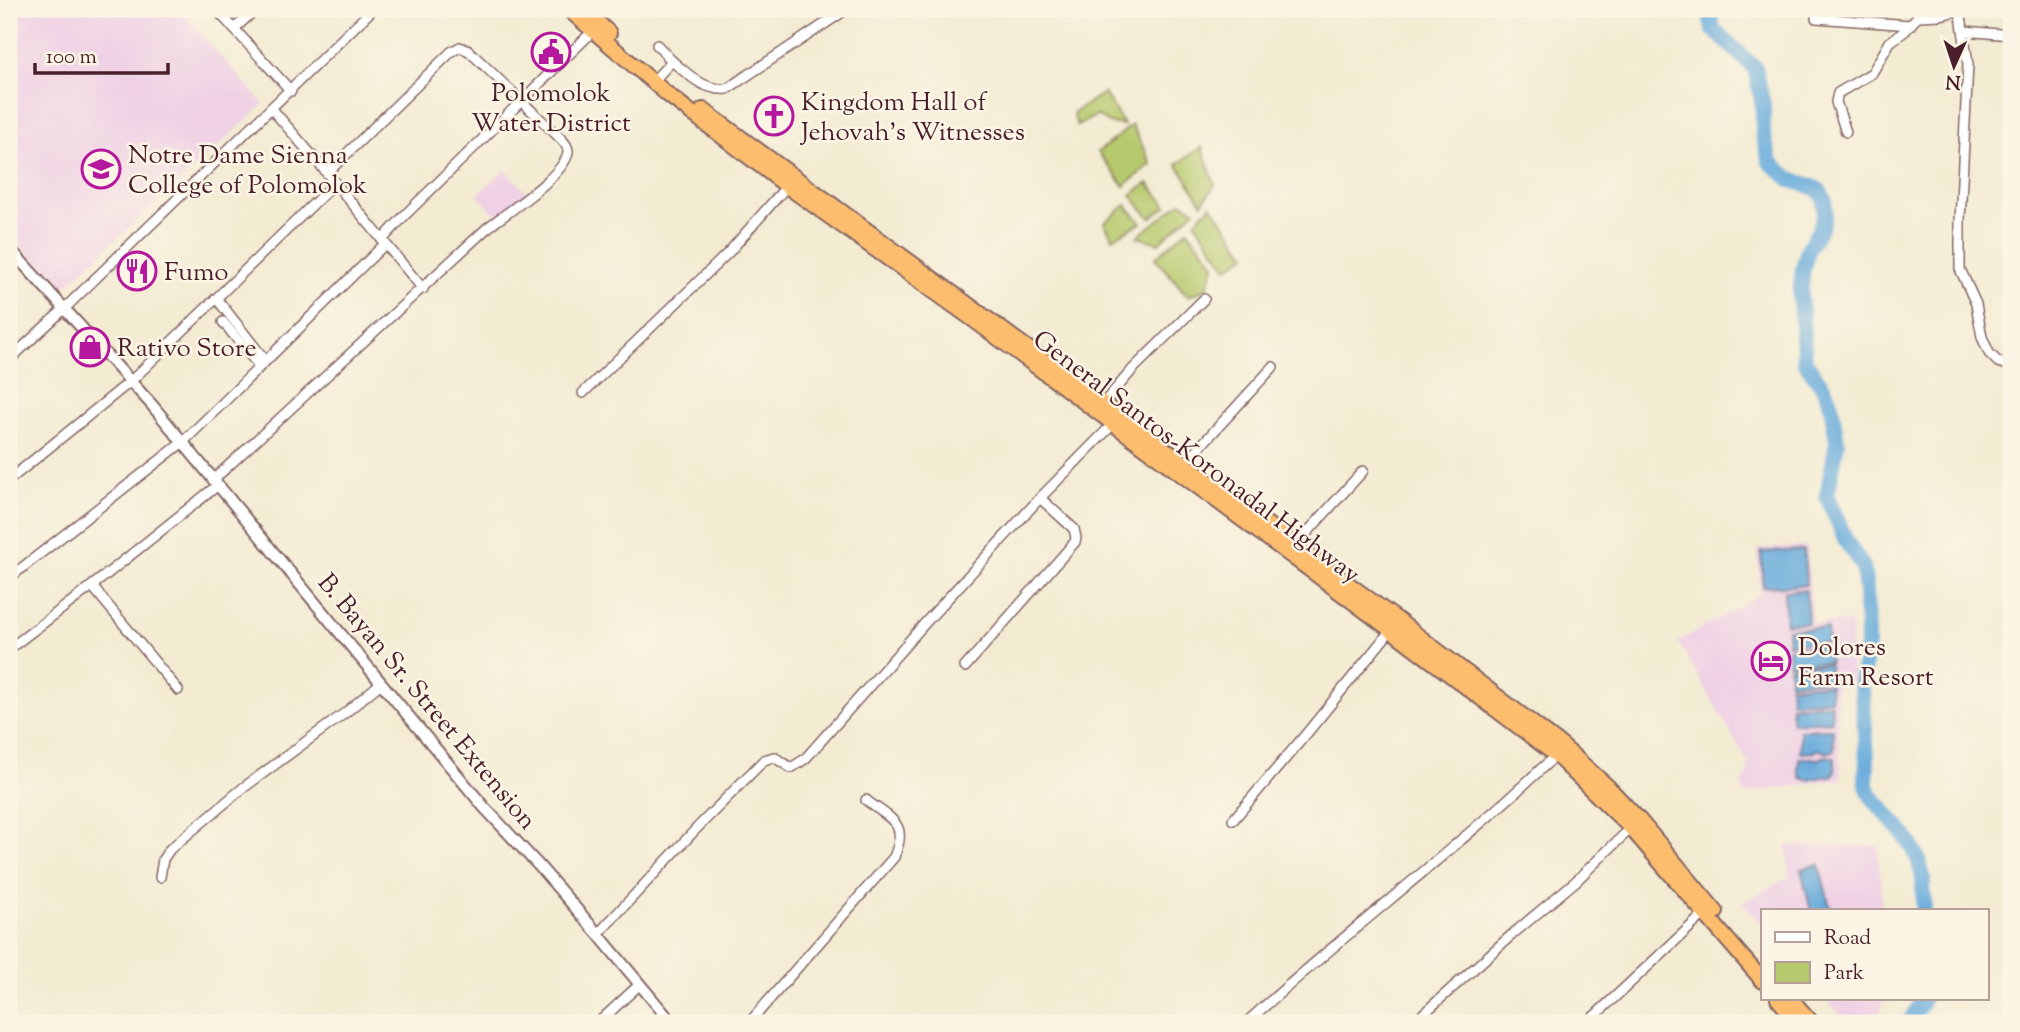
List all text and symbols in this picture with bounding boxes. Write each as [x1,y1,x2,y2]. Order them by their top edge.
public building icon: Polomolok Water District [530,31,572,73]
scale bar [35,32,168,76]
north arrow [1918,32,1988,102]
text: 100 m [46,43,97,73]
text: N [1945,67,1962,94]
place label: Polomolok Water District [471,76,631,143]
place label: Kingdom Hall of Jehovah's Witnesses [799,85,1025,152]
church icon: Kingdom Hall of Jehovah's Witnesses [753,95,795,137]
place label: Notre Dame Sienna College of Polomolok [128,138,367,205]
school or university icon: Notre Dame Sienna College of Polomolok [80,148,122,190]
restaurant icon: Fumo [116,250,158,292]
place label: Fumo [164,255,228,292]
street label: General Santos-Koronadal Highway [1024,322,1367,594]
shop icon: Rativo Store [69,326,111,368]
place label: Rativo Store [117,331,257,368]
street label: B. Bayan Sr. Street Extension [308,566,545,839]
place label: Dolores Farm Resort [1798,630,1934,697]
hotel icon: Dolores Farm Resort [1750,640,1792,682]
legend [1761,909,1988,1000]
text: Road [1824,924,1871,954]
text: Park [1824,959,1865,989]

